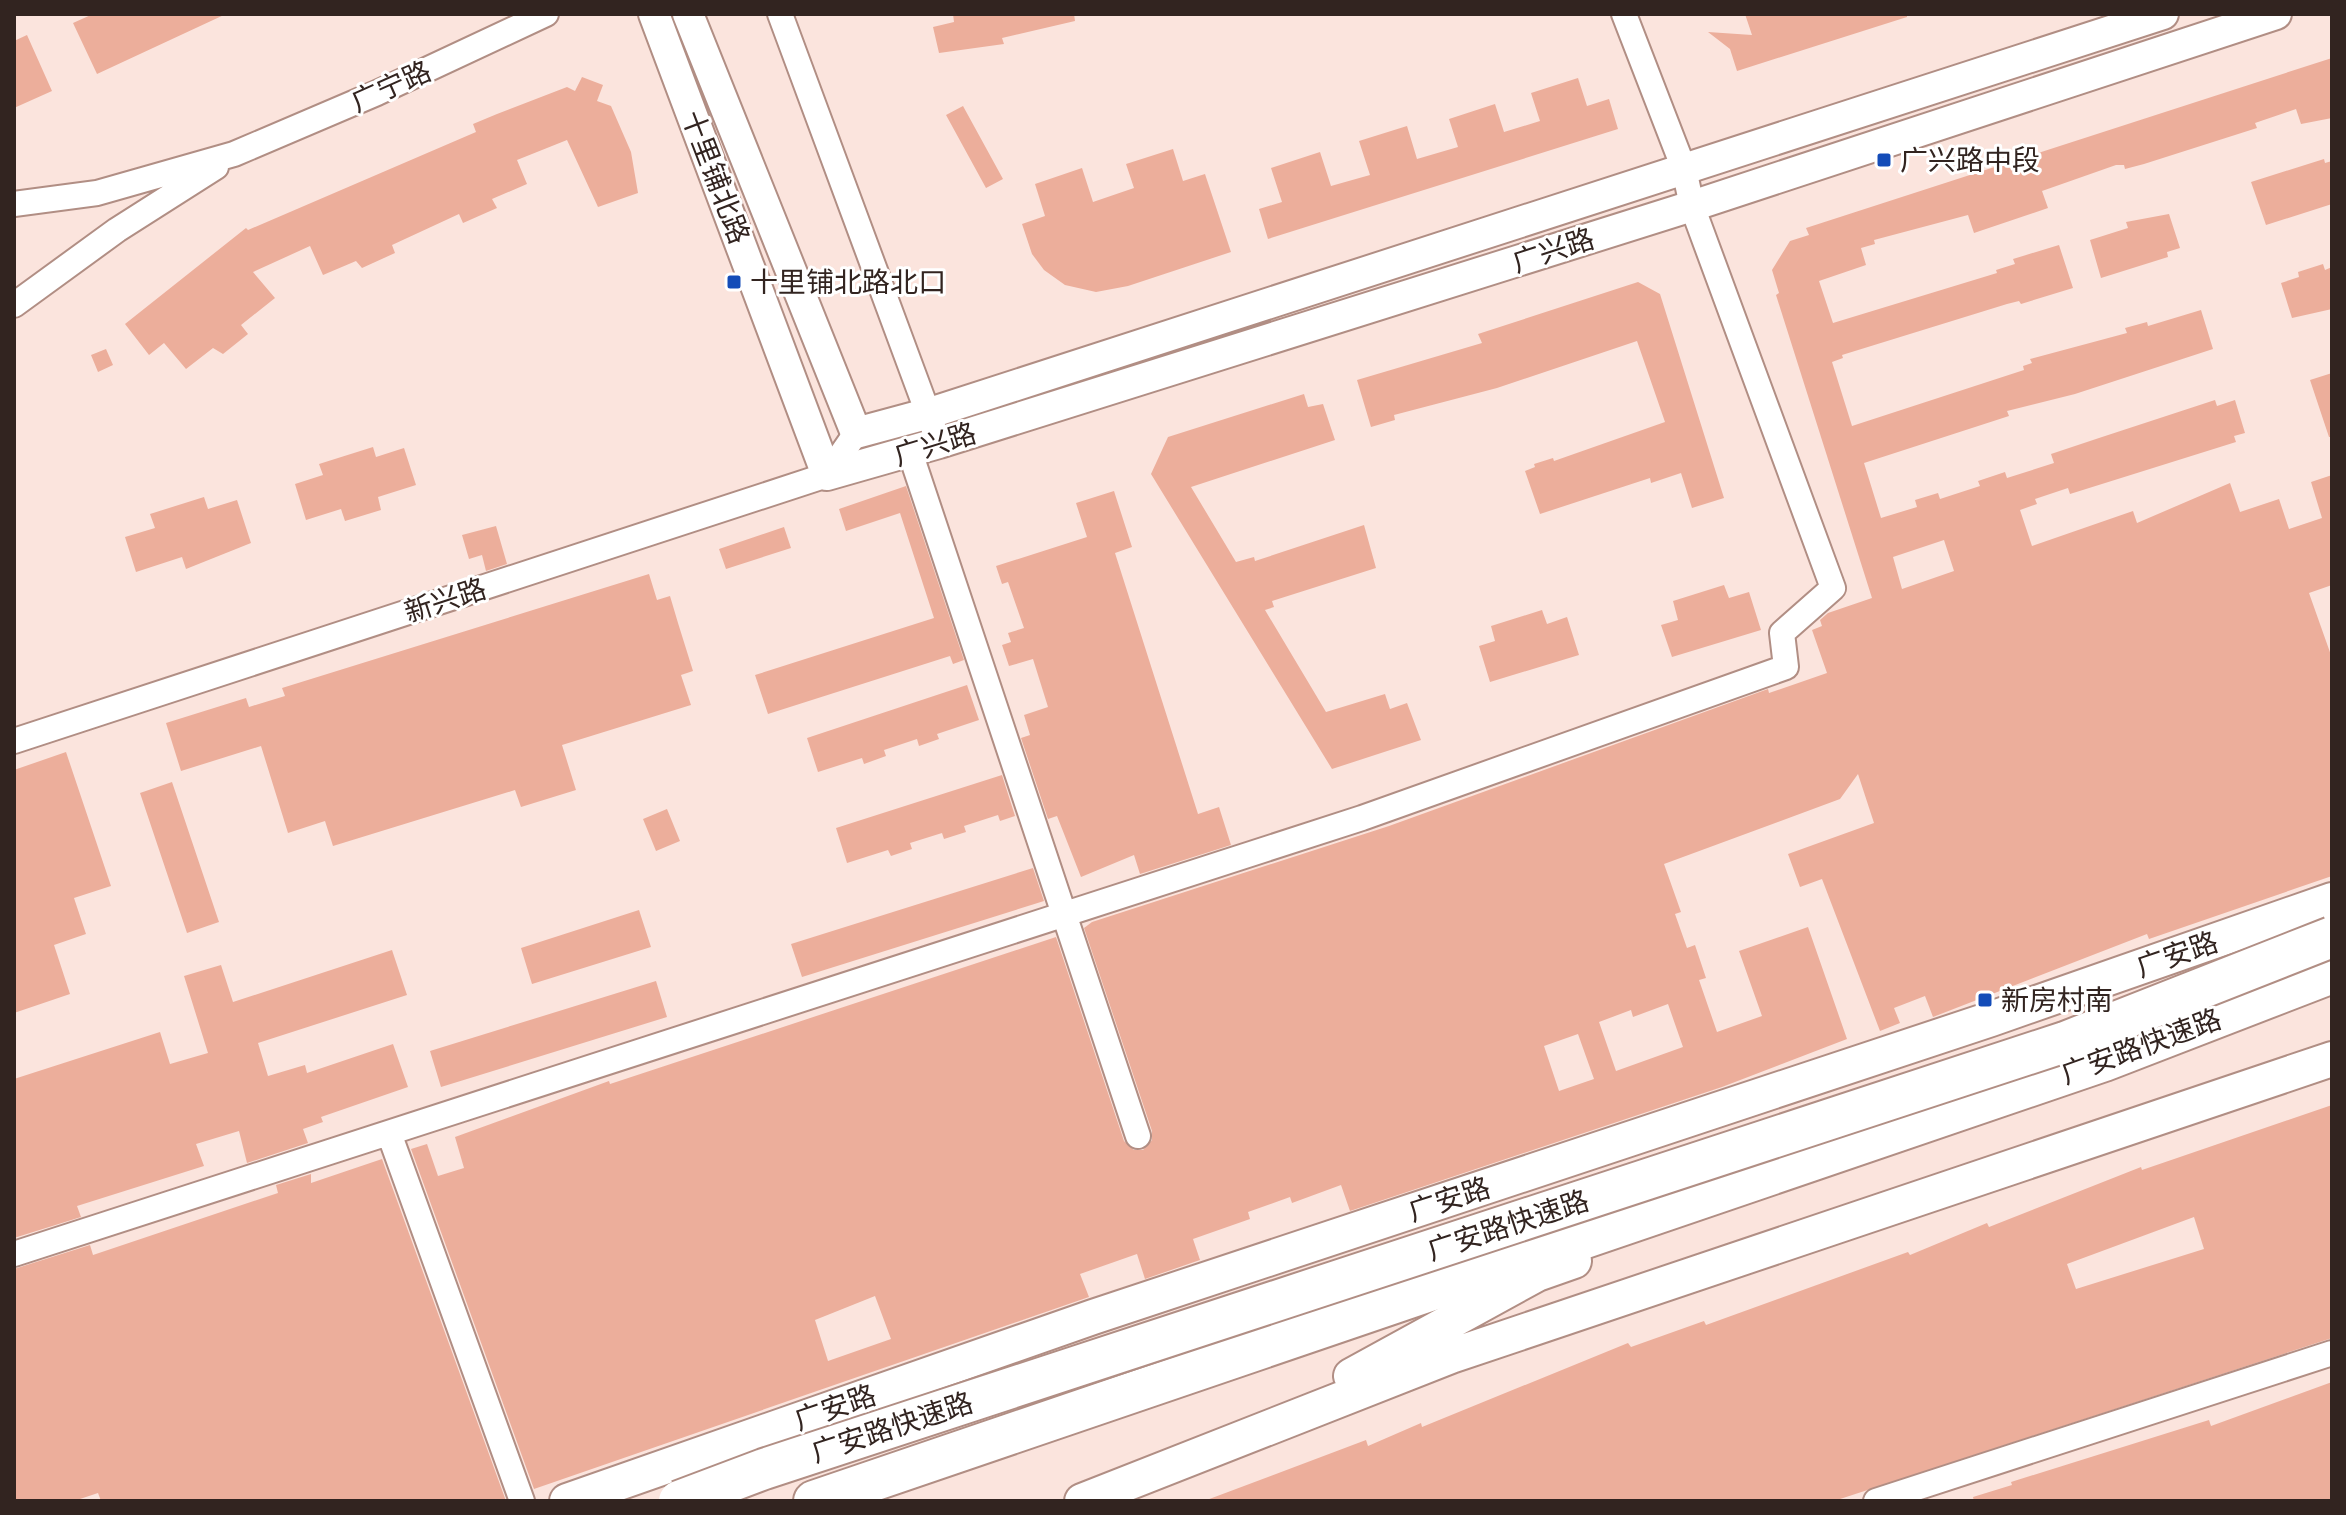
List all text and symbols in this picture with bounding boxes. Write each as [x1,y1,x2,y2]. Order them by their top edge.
street label: 广宁路 [344,51,437,120]
street label: 十里铺北路 [674,104,760,249]
place label: 广兴路中段 [1900,140,2040,178]
marker: 广兴路中段 [1875,151,1893,169]
street label: 广兴路 [1507,218,1599,280]
place label: 十里铺北路北口 [750,262,946,300]
marker: 十里铺北路北口 [725,273,743,291]
street label: 广兴路 [889,413,980,473]
street label: 新兴路 [399,568,491,630]
street label: 广安路 [2131,921,2223,985]
place label: 新房村南 [2001,980,2113,1018]
marker: 新房村南 [1976,991,1994,1009]
street label: 广安路快速路 [2055,998,2226,1092]
street label: 广安路 [1403,1167,1495,1229]
street label: 广安路快速路 [1422,1180,1593,1268]
street label: 广安路 [789,1374,881,1438]
street label: 广安路快速路 [806,1382,977,1470]

